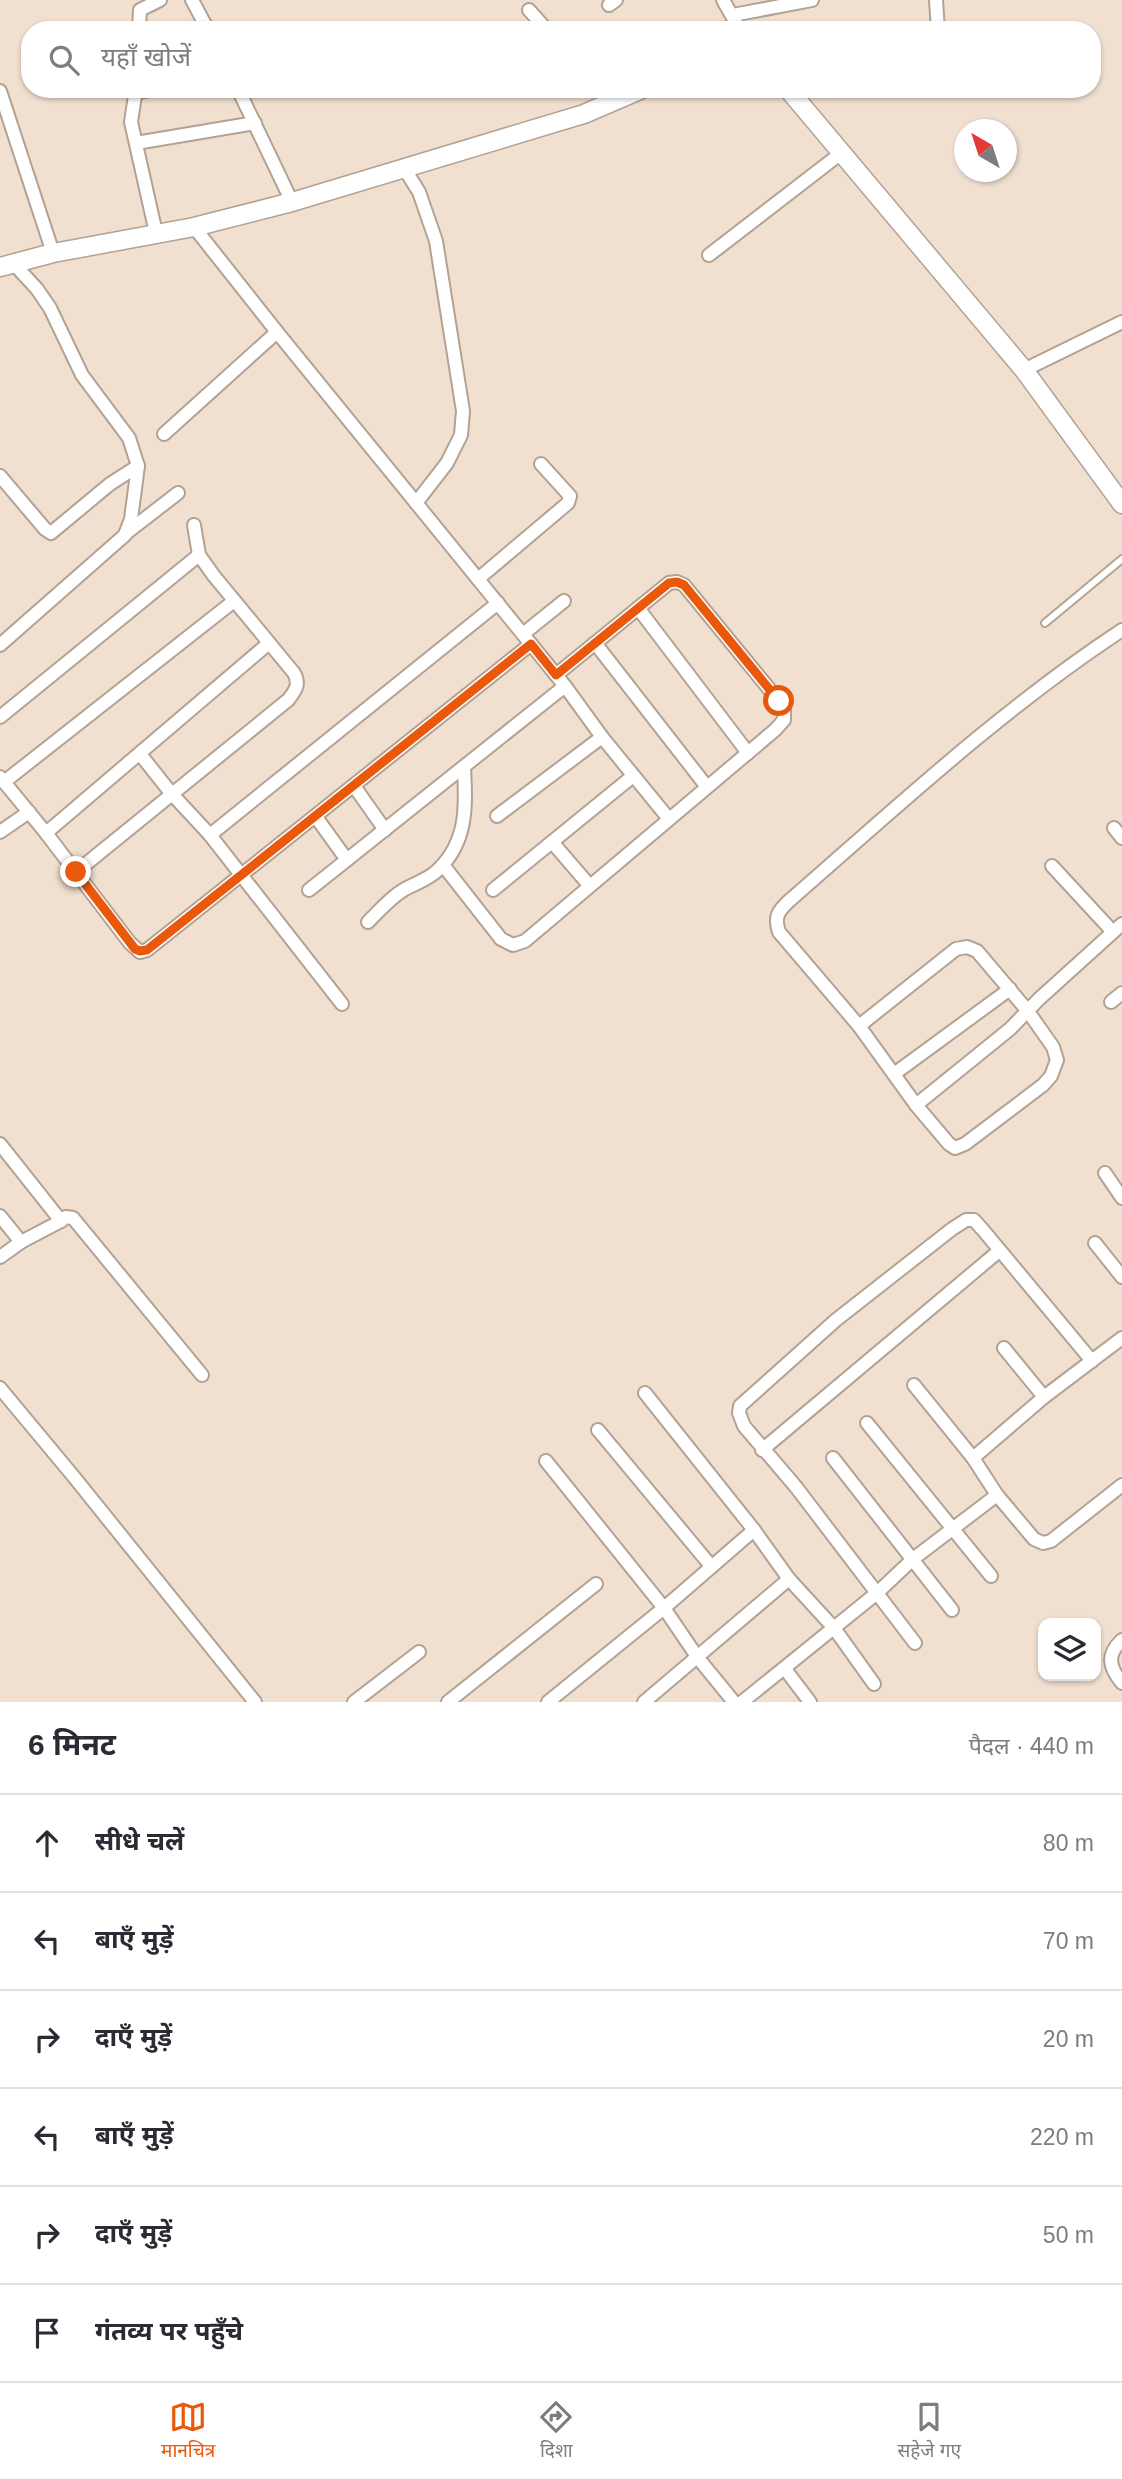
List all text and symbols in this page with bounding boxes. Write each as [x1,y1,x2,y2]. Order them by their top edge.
search box [21,21,1101,98]
icon: search [45,41,83,79]
text: यहाँ खोजें [101,42,191,72]
north arrow [954,119,1017,182]
route start [763,685,794,716]
route end [60,856,91,887]
map controls [1038,1618,1101,1681]
button: layers [1038,1618,1101,1681]
text: 6 मिनट [28,1728,116,1761]
text: पैदल · 440 m [969,1733,1094,1759]
icon: ahead [28,1824,66,1862]
text: सीधे चलें [95,1826,184,1856]
text: 80 m [1043,1830,1094,1856]
icon: left [28,1922,66,1960]
text: बाएँ मुड़ें [95,1924,174,1954]
text: 70 m [1043,1928,1094,1954]
icon: right [28,2020,66,2058]
text: दाएँ मुड़ें [95,2022,172,2052]
text: 20 m [1043,2026,1094,2052]
icon: left [28,2118,66,2156]
text: बाएँ मुड़ें [95,2120,174,2150]
text: 220 m [1030,2124,1094,2150]
icon: right [28,2216,66,2254]
text: दाएँ मुड़ें [95,2218,172,2248]
text: 50 m [1043,2222,1094,2248]
icon: arrive [28,2314,66,2352]
text: गंतव्य पर पहुँचे [95,2316,243,2346]
tab: मानचित्र [161,2398,215,2465]
tab: दिशा [537,2398,575,2465]
tab: सहेजे गए [897,2398,961,2465]

